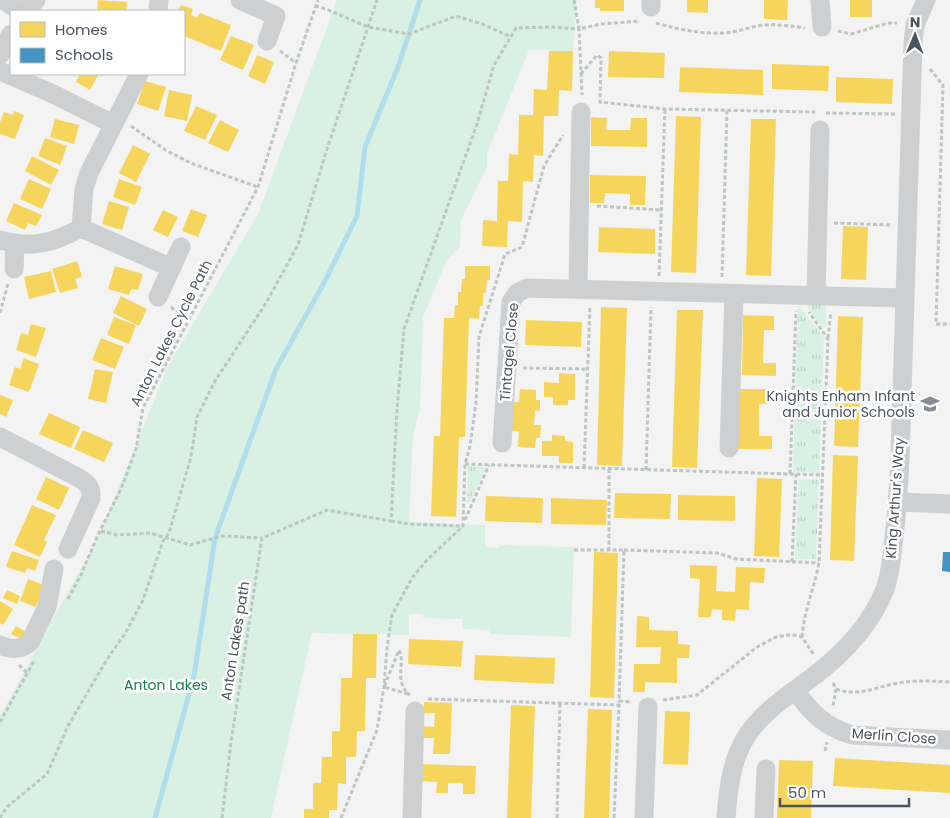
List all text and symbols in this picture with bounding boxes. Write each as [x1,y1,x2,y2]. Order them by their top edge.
legend [10,10,185,75]
north arrow [890,10,940,60]
text: N [910,12,921,32]
text: Homes [55,19,108,40]
text: Schools [55,44,113,65]
street label: Anton Lakes Cycle Path [125,256,217,410]
street label: Tintagel Close [495,301,523,402]
place label: Knights Enham Infant and Junior Schools [766,386,915,422]
school or university icon: Knights Enham Infant and Junior Schools [919,393,941,415]
street label: King Arthur's Way [881,437,909,559]
street label: Anton Lakes path [216,580,254,702]
park label: Anton Lakes [124,675,208,695]
street label: Merlin Close [851,723,937,749]
scale bar [780,776,909,808]
text: 50 m [788,782,826,803]

